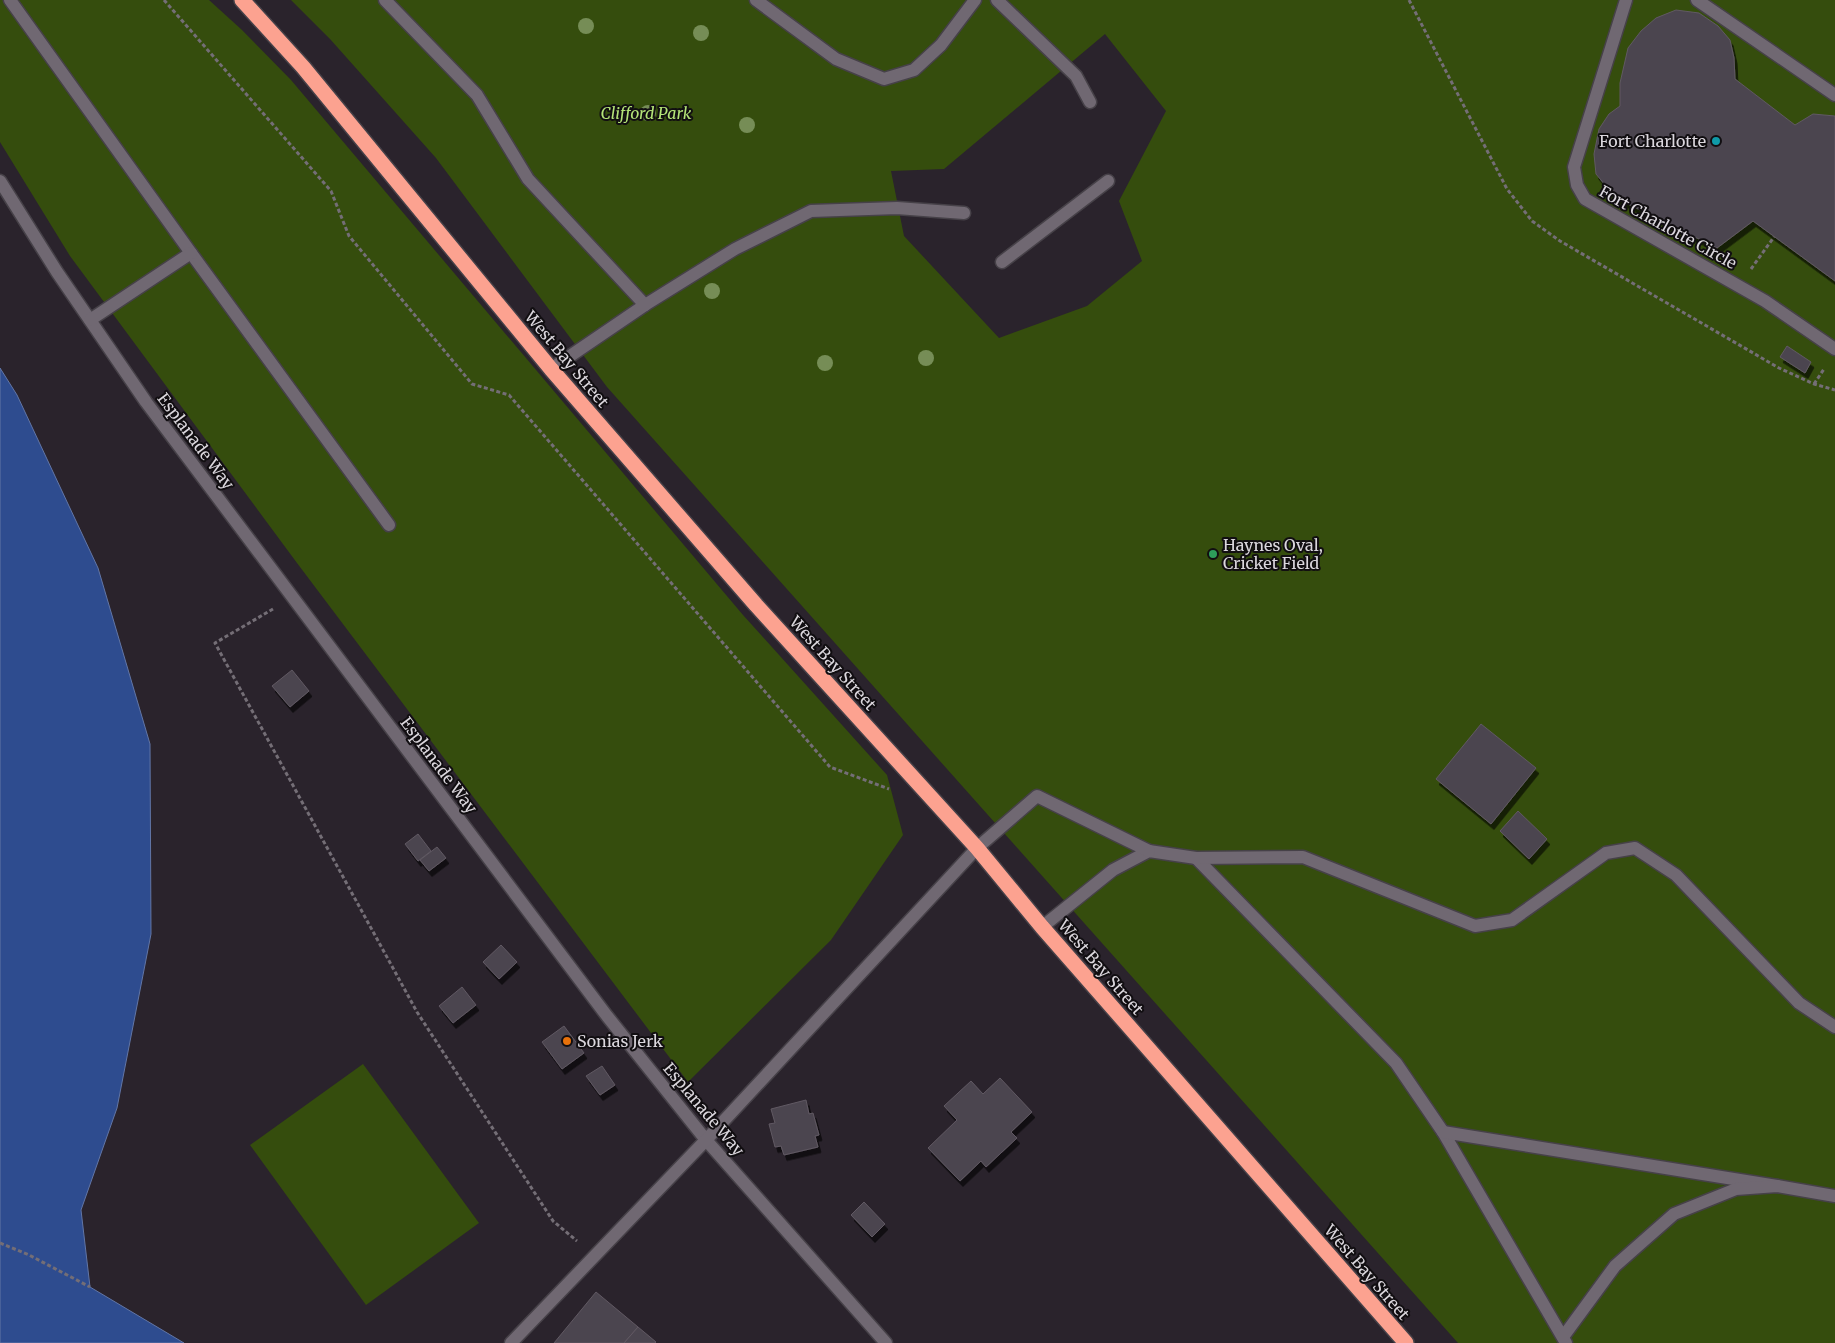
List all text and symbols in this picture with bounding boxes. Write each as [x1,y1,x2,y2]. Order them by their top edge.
park label: Clifford Park [601,103,692,123]
place label: Fort Charlotte [1599,131,1706,151]
marker: Fort Charlotte [1710,135,1722,147]
street label: Fort Charlotte Circle [1596,181,1740,273]
street label: West Bay Street [520,306,614,412]
street label: Esplanade Way [153,389,239,494]
place label: Haynes Oval, Cricket Field [1223,535,1323,573]
marker: Haynes Oval, Cricket Field [1207,548,1219,560]
street label: West Bay Street [785,611,881,715]
street label: Esplanade Way [396,713,482,818]
street label: West Bay Street [1053,914,1148,1019]
place label: Sonias Jerk [577,1031,664,1051]
marker: Sonias Jerk [561,1035,573,1047]
street label: Esplanade Way [659,1058,749,1160]
street label: West Bay Street [1319,1219,1414,1324]

